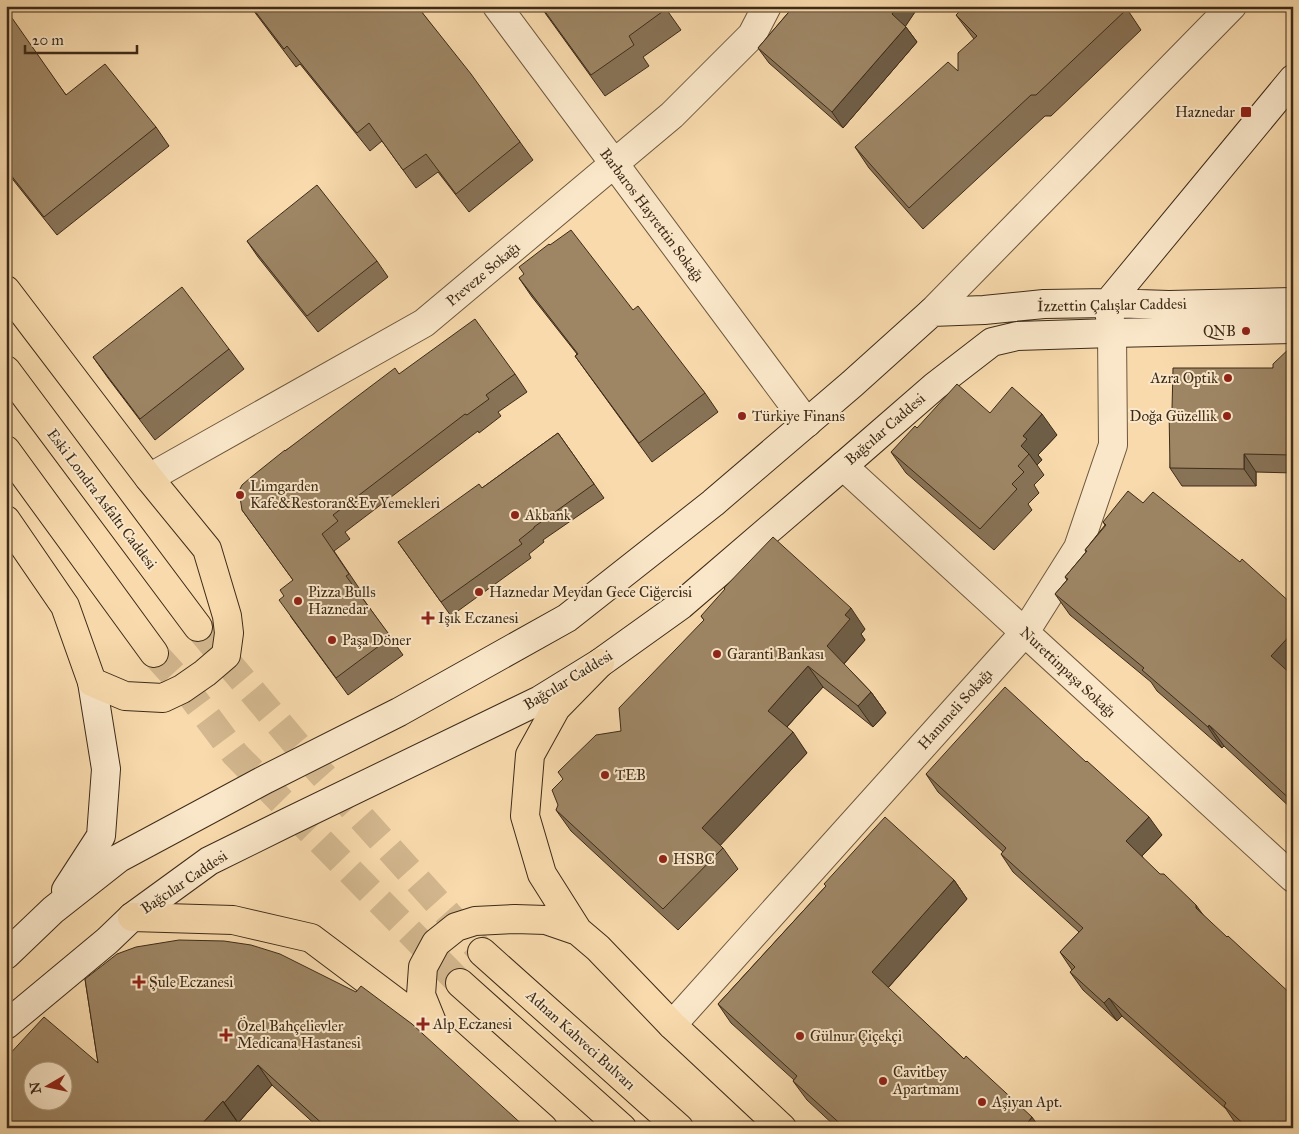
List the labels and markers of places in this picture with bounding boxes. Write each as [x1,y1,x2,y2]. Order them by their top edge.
place label: Haznedar [1175,103,1235,121]
marker: Haznedar [1239,105,1253,119]
place label: QNB [1203,322,1236,340]
marker: QNB [1240,325,1252,337]
place label: Azra Optik [1149,369,1218,387]
marker: Azra Optik [1222,372,1234,384]
place label: Türkiye Finans [752,407,845,425]
place label: Doğa Güzellik [1130,407,1217,425]
marker: Türkiye Finans [736,410,748,422]
marker: Doğa Güzellik [1221,410,1233,422]
place label: Limgarden Kafe&Restoran&Ev Yemekleri [250,477,440,512]
marker: Limgarden Kafe&Restoran&Ev Yemekleri [234,489,246,501]
place label: Akbank [524,506,571,524]
marker: Akbank [509,509,521,521]
place label: Pizza Bulls Haznedar [308,583,376,618]
place label: Haznedar Meydan Gece Ciğercisi [489,583,692,601]
marker: Haznedar Meydan Gece Ciğercisi [473,586,485,598]
marker: Pizza Bulls Haznedar [292,595,304,607]
place label: Işık Eczanesi [438,609,519,627]
marker: Işık Eczanesi [422,612,434,624]
place label: Paşa Döner [342,631,412,649]
marker: Paşa Döner [326,634,338,646]
place label: Garanti Bankası [727,645,824,663]
marker: Garanti Bankası [711,648,723,660]
place label: TEB [615,766,646,784]
marker: TEB [599,769,611,781]
place label: HSBC [673,850,715,868]
marker: HSBC [657,853,669,865]
place label: Şule Eczanesi [149,973,233,991]
marker: Şule Eczanesi [133,976,145,988]
place label: Alp Eczanesi [432,1015,512,1033]
place label: Özel Bahçelievler Medicana Hastanesi [237,1016,361,1052]
marker: Alp Eczanesi [417,1018,429,1030]
place label: Gülnur Çiçekçi [810,1027,902,1045]
marker: Özel Bahçelievler Medicana Hastanesi [219,1028,233,1042]
marker: Gülnur Çiçekçi [794,1030,806,1042]
place label: Cavitbey Apartmanı [892,1063,959,1098]
marker: Cavitbey Apartmanı [877,1075,889,1087]
place label: Aşiyan Apt. [991,1093,1062,1111]
marker: Aşiyan Apt. [976,1096,988,1108]

